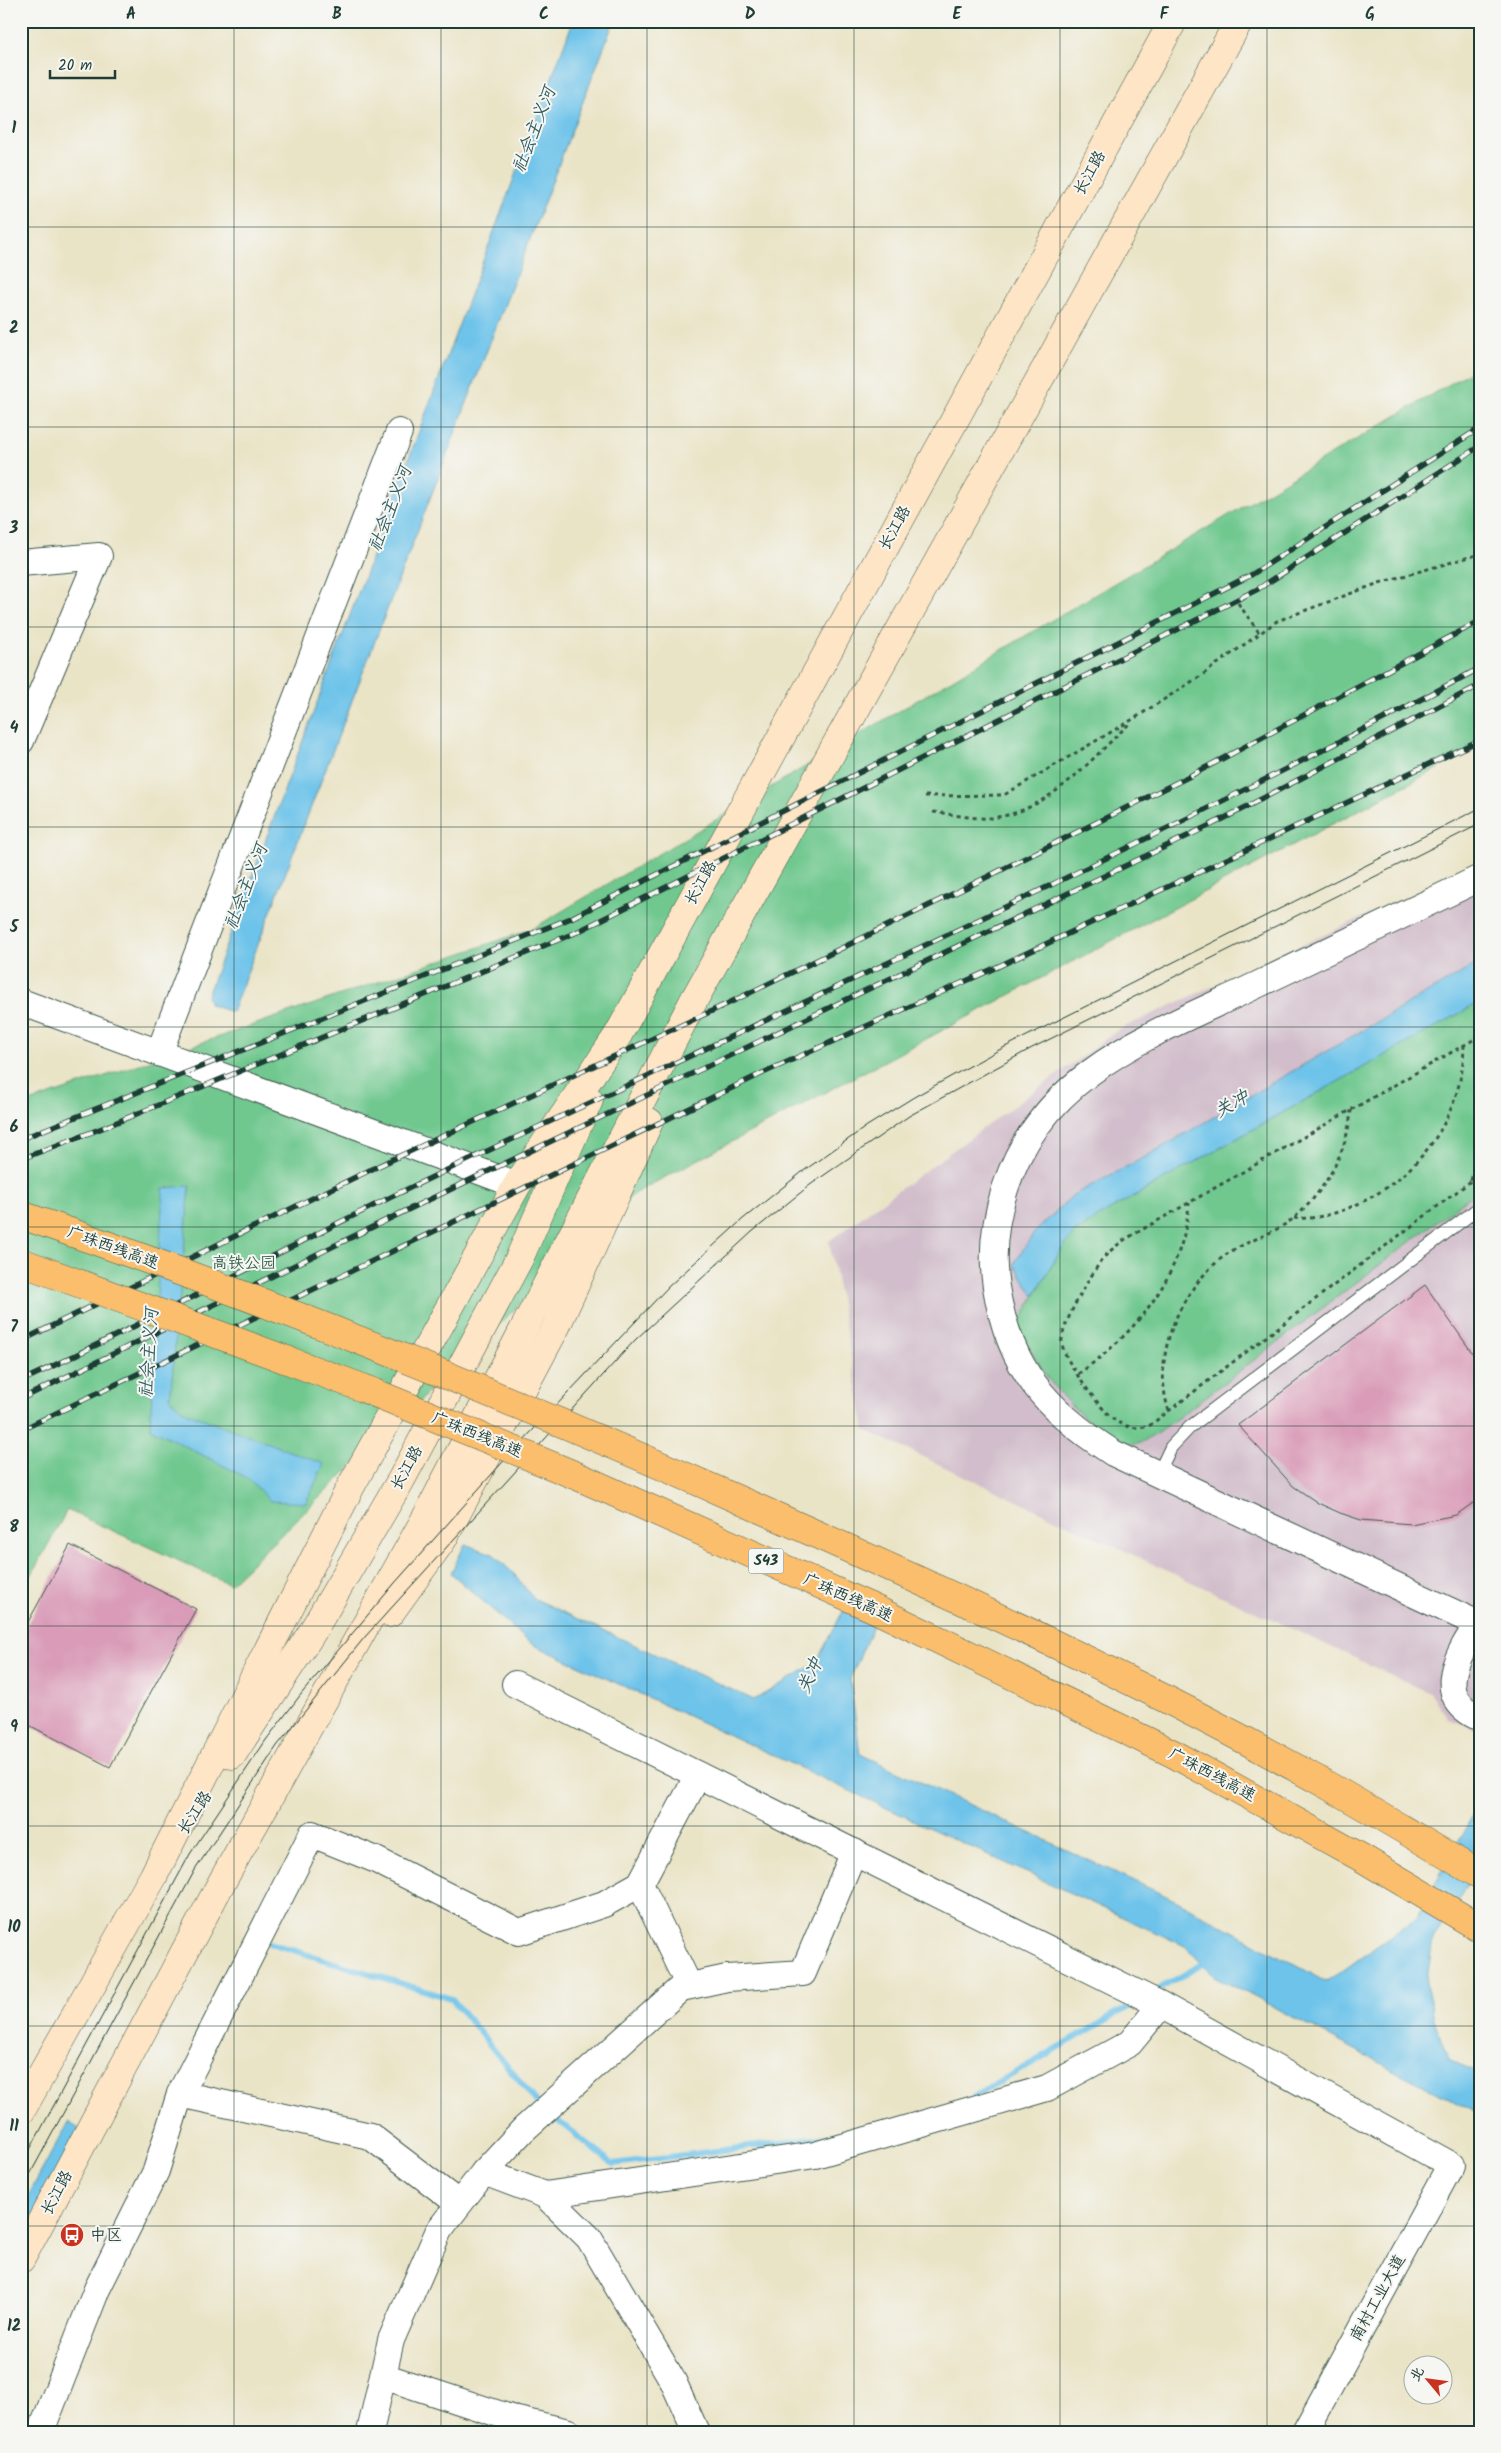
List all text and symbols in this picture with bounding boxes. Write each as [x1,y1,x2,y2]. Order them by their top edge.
text: A [126,2,136,27]
text: B [332,2,342,27]
text: C [539,2,549,27]
text: D [745,2,756,27]
text: E [953,2,963,27]
text: F [1160,2,1170,27]
text: G [1365,2,1375,27]
scale bar [50,48,115,80]
text: 20 m [58,54,92,78]
water label: 社会主义河 [505,80,566,177]
text: 1 [12,116,17,141]
street label: 长江路 [1067,146,1113,200]
text: 2 [9,316,19,341]
water label: 社会主义河 [361,459,422,556]
street label: 长江路 [872,501,918,555]
text: 3 [9,516,19,541]
text: 4 [10,716,19,741]
water label: 社会主义河 [217,837,278,934]
street label: 长江路 [678,856,724,910]
text: 5 [9,915,20,940]
water label: 关冲 [1209,1083,1257,1126]
text: 6 [10,1115,19,1140]
street label: 广珠西线高速 [64,1220,162,1276]
park label: 高铁公园 [212,1251,276,1276]
water label: 社会主义河 [132,1304,168,1399]
text: 7 [10,1315,18,1340]
street label: 广珠西线高速 [428,1405,526,1465]
street label: 长江路 [384,1441,430,1495]
text: 8 [9,1515,19,1540]
road number: S43 [748,1548,784,1574]
street label: 广珠西线高速 [799,1567,897,1629]
water label: 关冲 [790,1652,833,1698]
text: 9 [10,1715,18,1740]
street label: 广珠西线高速 [1164,1741,1260,1809]
street label: 长江路 [171,1786,219,1840]
text: 10 [7,1915,21,1940]
text: 11 [9,2114,19,2139]
street label: 长江路 [35,2166,79,2220]
bus stop icon: 中区 [59,2222,85,2248]
place label: 中区 [90,2223,122,2248]
street label: 南村工业大道 [1344,2250,1412,2346]
text: 12 [7,2314,21,2339]
north arrow [1404,2356,1454,2406]
text: 北 [1404,2363,1431,2386]

